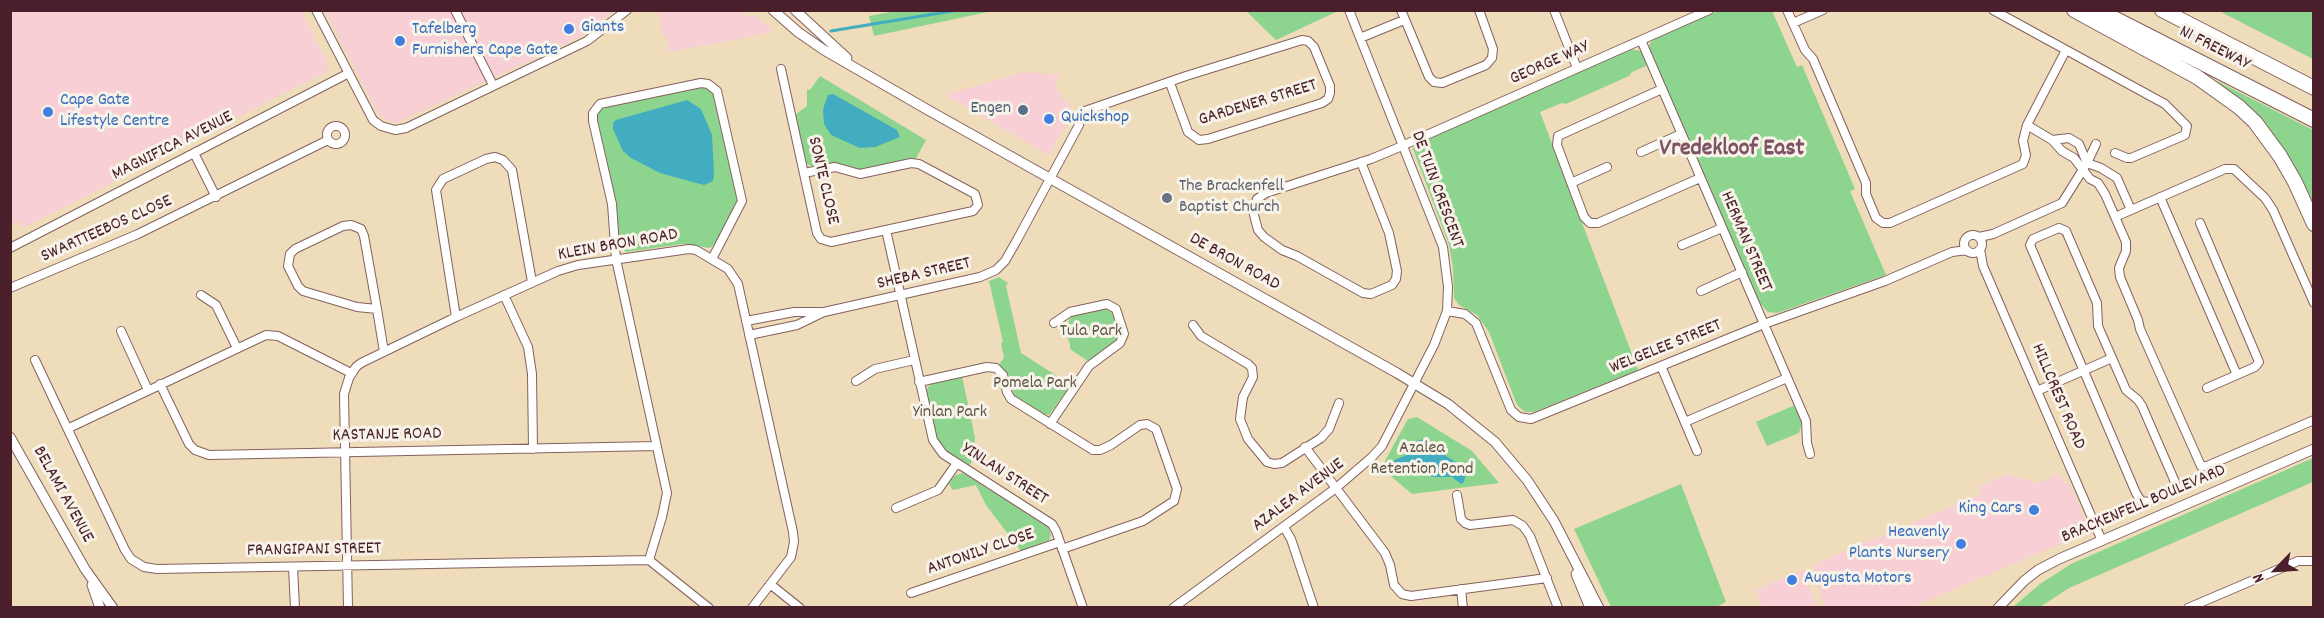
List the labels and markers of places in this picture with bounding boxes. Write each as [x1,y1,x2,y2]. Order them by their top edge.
place label: Giants [581,18,624,40]
place label: Tafelberg Furnishers Cape Gate [412,20,558,63]
marker: Giants [562,22,576,36]
marker: Tafelberg Furnishers Cape Gate [393,34,407,48]
place label: Cape Gate Lifestyle Centre [60,91,169,134]
place label: Engen [970,99,1011,121]
marker: Engen [1016,103,1030,117]
marker: Cape Gate Lifestyle Centre [41,105,55,119]
place label: Quickshop [1061,108,1129,130]
marker: Quickshop [1042,112,1056,126]
place label: The Brackenfell Baptist Church [1179,177,1284,219]
marker: The Brackenfell Baptist Church [1160,191,1174,205]
place label: King Cars [1958,499,2022,521]
marker: King Cars [2027,503,2041,517]
place label: Heavenly Plants Nursery [1849,523,1949,566]
marker: Heavenly Plants Nursery [1954,537,1968,551]
place label: Augusta Motors [1804,569,1911,591]
marker: Augusta Motors [1785,573,1799,587]

